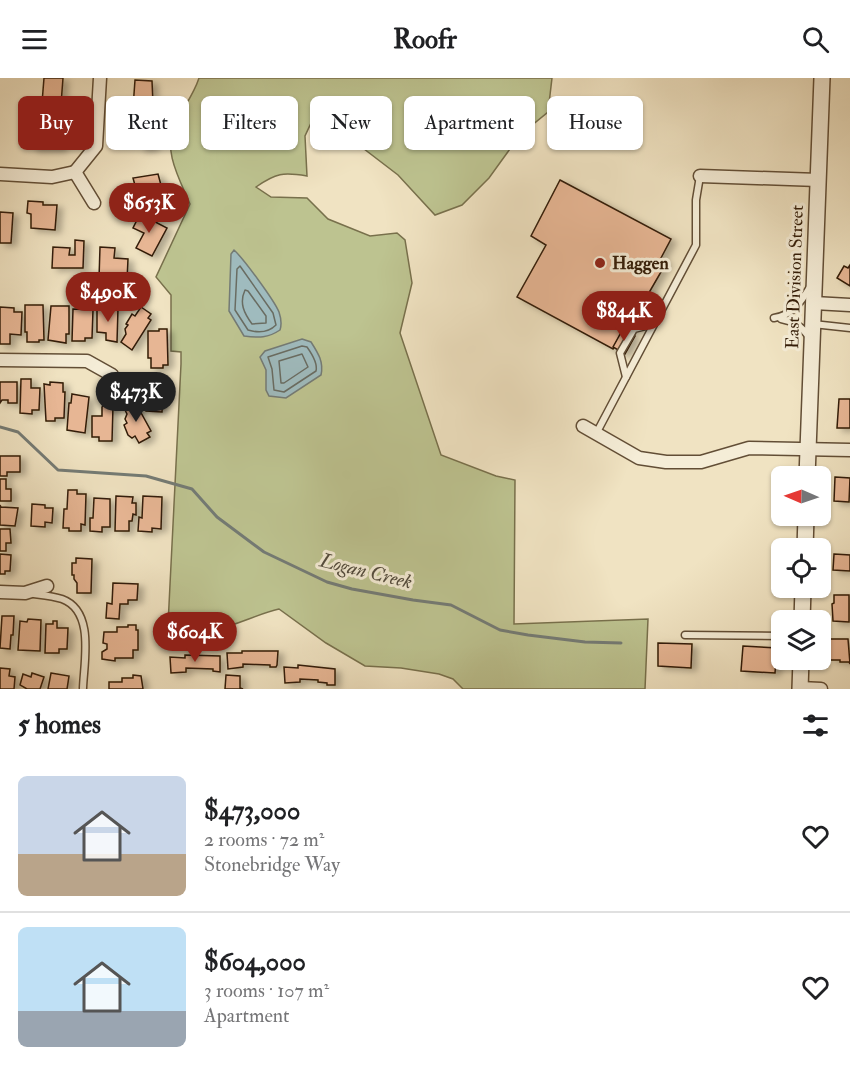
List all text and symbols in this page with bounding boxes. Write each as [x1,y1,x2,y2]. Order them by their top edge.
icon: menu [18,23,51,56]
text: Roofr [393,23,457,56]
icon: search [799,23,832,56]
chip: Buy [18,96,94,150]
chip: Rent [106,96,189,150]
chip: Filters [201,96,298,150]
chip: New [310,96,392,150]
chip: Apartment [404,96,535,150]
chip: House [547,96,643,150]
pin: $653K [107,183,191,234]
text: $653K [123,190,175,215]
street label: East Division Street [781,204,809,349]
place label: Haggen [612,252,669,275]
marker: Haggen [593,256,607,270]
pin: $490K [66,272,150,323]
text: $490K [80,279,136,304]
pin: $844K [582,291,666,342]
text: $844K [596,298,652,323]
pin: $473K [94,372,178,423]
text: $473K [110,379,162,404]
north arrow [771,466,831,526]
map controls [771,466,831,670]
button: locate [771,538,831,598]
water label: Logan Creek [316,547,415,595]
button: layers [771,610,831,670]
pin: $604K [153,612,237,663]
text: $604K [167,619,223,644]
text: 5 homes [18,709,101,741]
icon: filters [799,709,832,742]
text: $473,000 [204,795,300,827]
icon: home [66,800,138,872]
icon: heart [799,820,832,853]
text: 2 rooms · 72 m² [204,827,324,852]
text: Stonebridge Way [204,852,340,877]
text: $604,000 [204,946,306,978]
icon: home [66,951,138,1023]
icon: heart [799,971,832,1004]
text: 3 rooms · 107 m² [204,978,329,1003]
text: Apartment [204,1003,289,1028]

